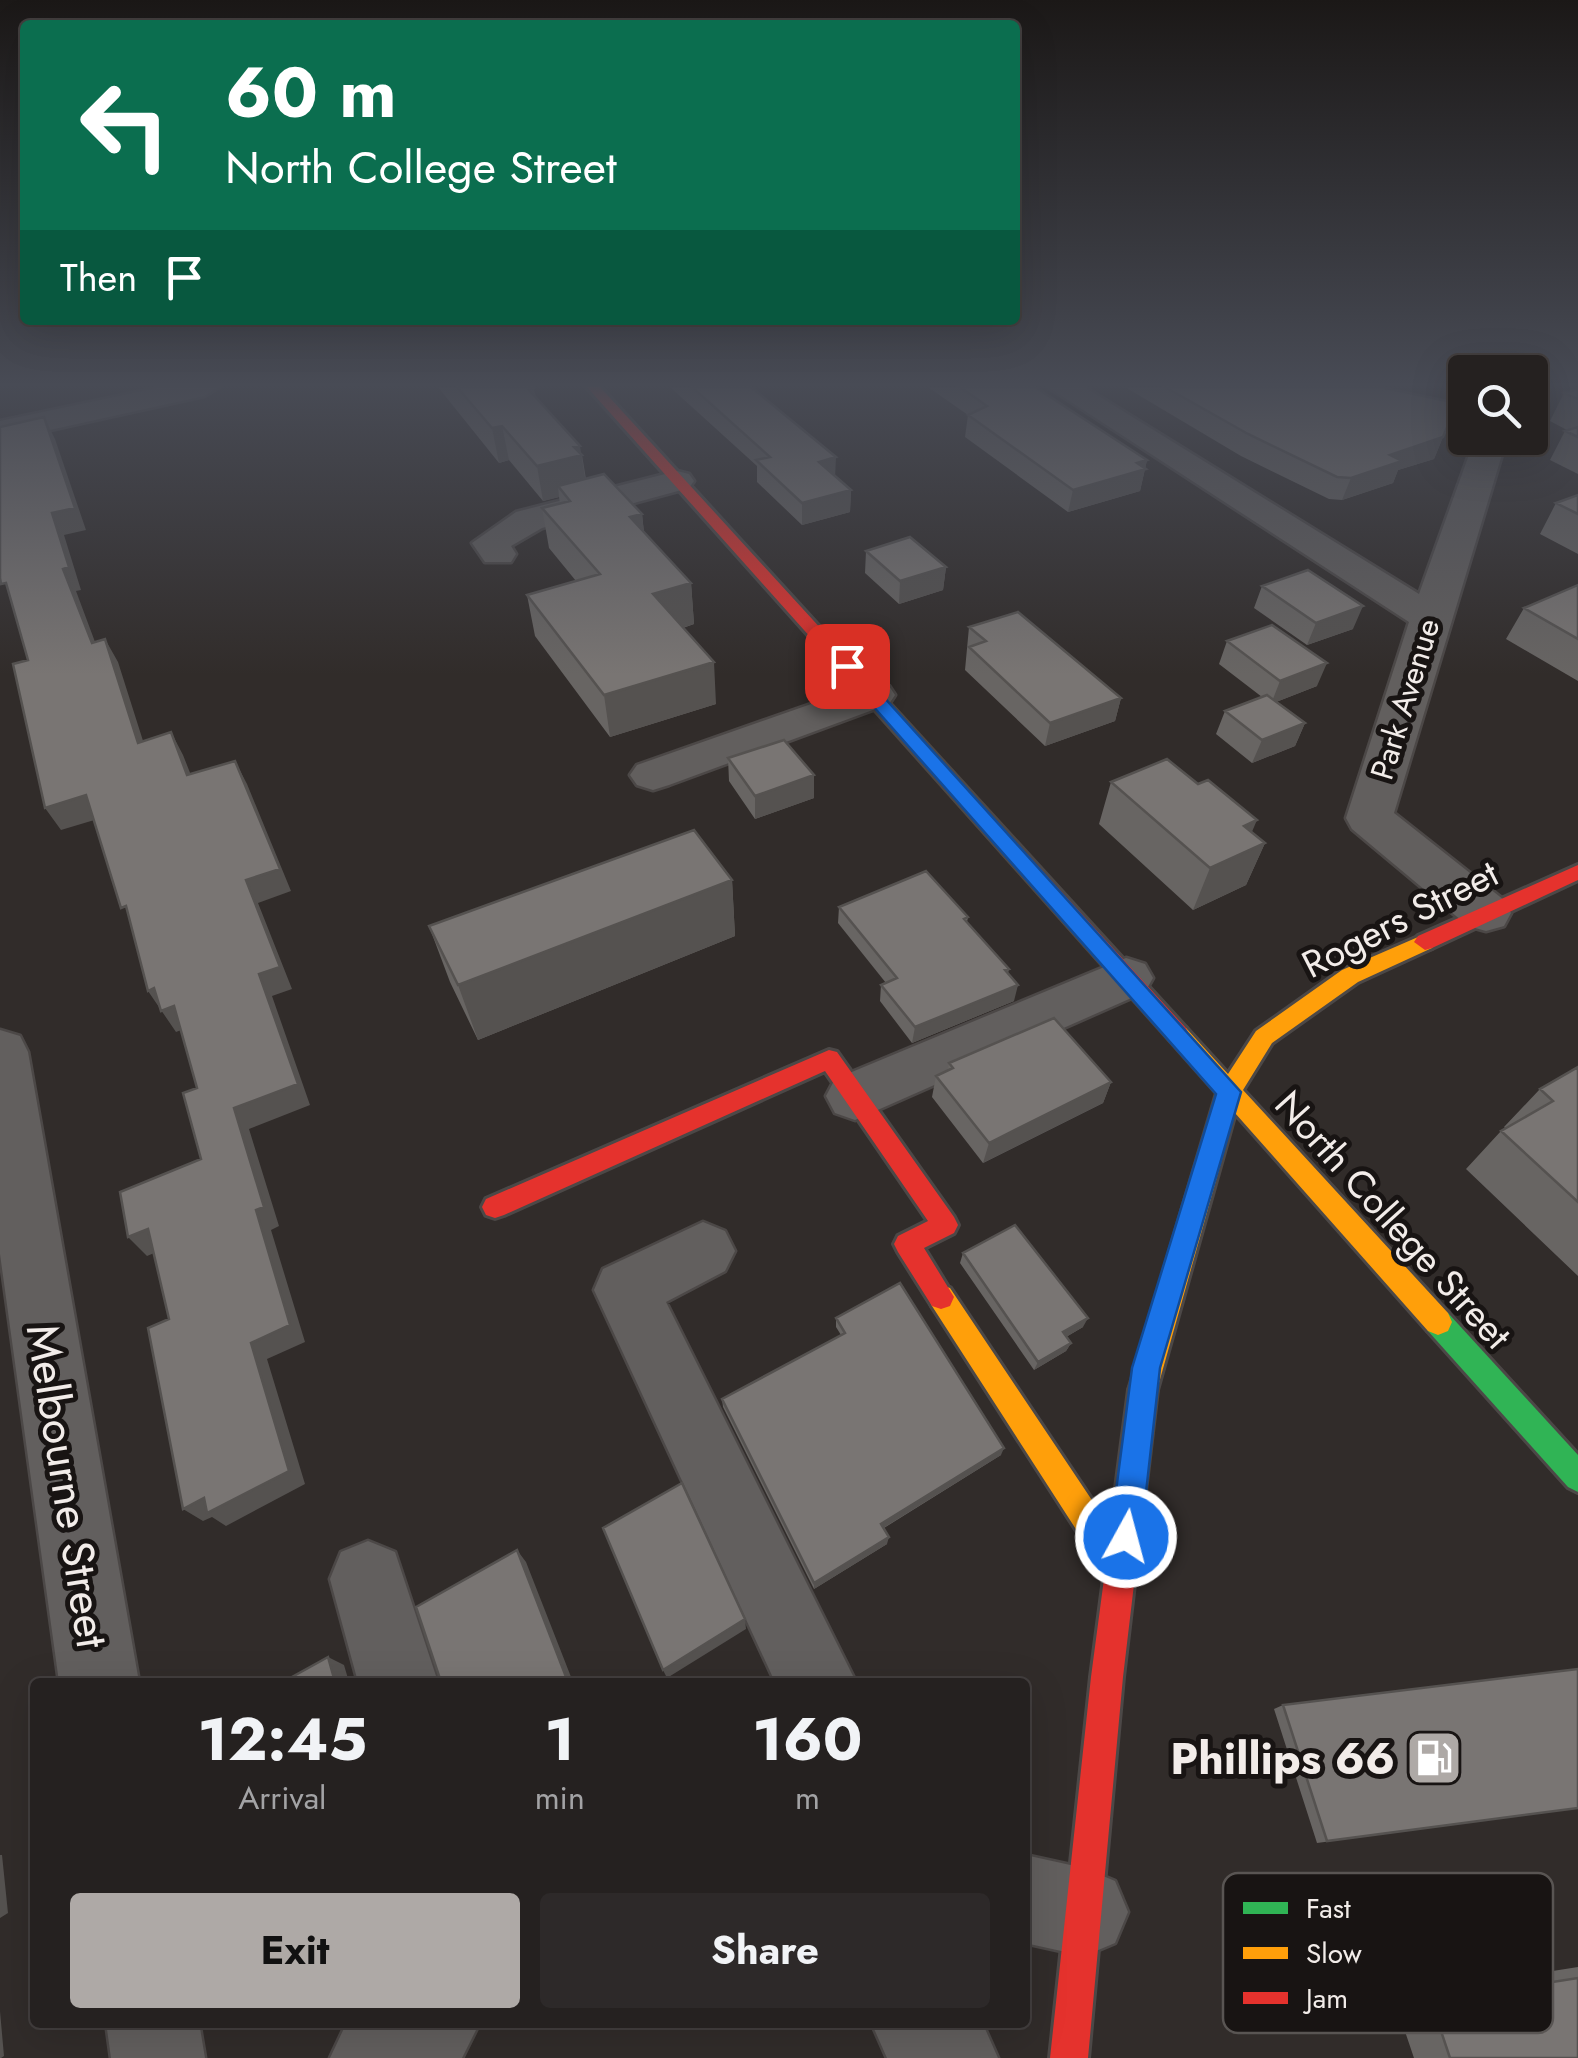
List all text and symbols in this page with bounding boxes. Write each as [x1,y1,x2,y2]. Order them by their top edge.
text: 60 m [225,42,397,143]
icon: left [60,60,190,190]
text: North College Street [225,135,617,200]
text: Then [60,250,137,305]
icon: arrive [157,250,212,305]
map controls [1448,355,1548,455]
button: search [1448,355,1548,455]
street label: Park Avenue [1359,613,1451,785]
pin [805,624,890,709]
icon: arrive [820,639,875,694]
street label: Rogers Street [1292,846,1507,992]
street label: North College Street [1262,1078,1524,1361]
street label: Melbourne Street [10,1320,125,1653]
position arrow [1074,1485,1178,1589]
text: 12:45 [197,1696,367,1783]
text: 1 [544,1696,575,1783]
text: 160 [752,1696,863,1783]
place label: Phillips 66 [1170,1726,1395,1791]
fuel station icon: Phillips 66 [1404,1728,1464,1788]
text: Arrival [238,1775,326,1821]
text: min [535,1775,585,1821]
text: m [795,1775,820,1821]
legend [1223,1873,1553,2033]
text: Fast [1306,1888,1351,1929]
button: Exit [70,1893,520,2008]
button: Share [540,1893,990,2008]
text: Slow [1306,1933,1362,1974]
text: Jam [1302,1978,1348,2019]

